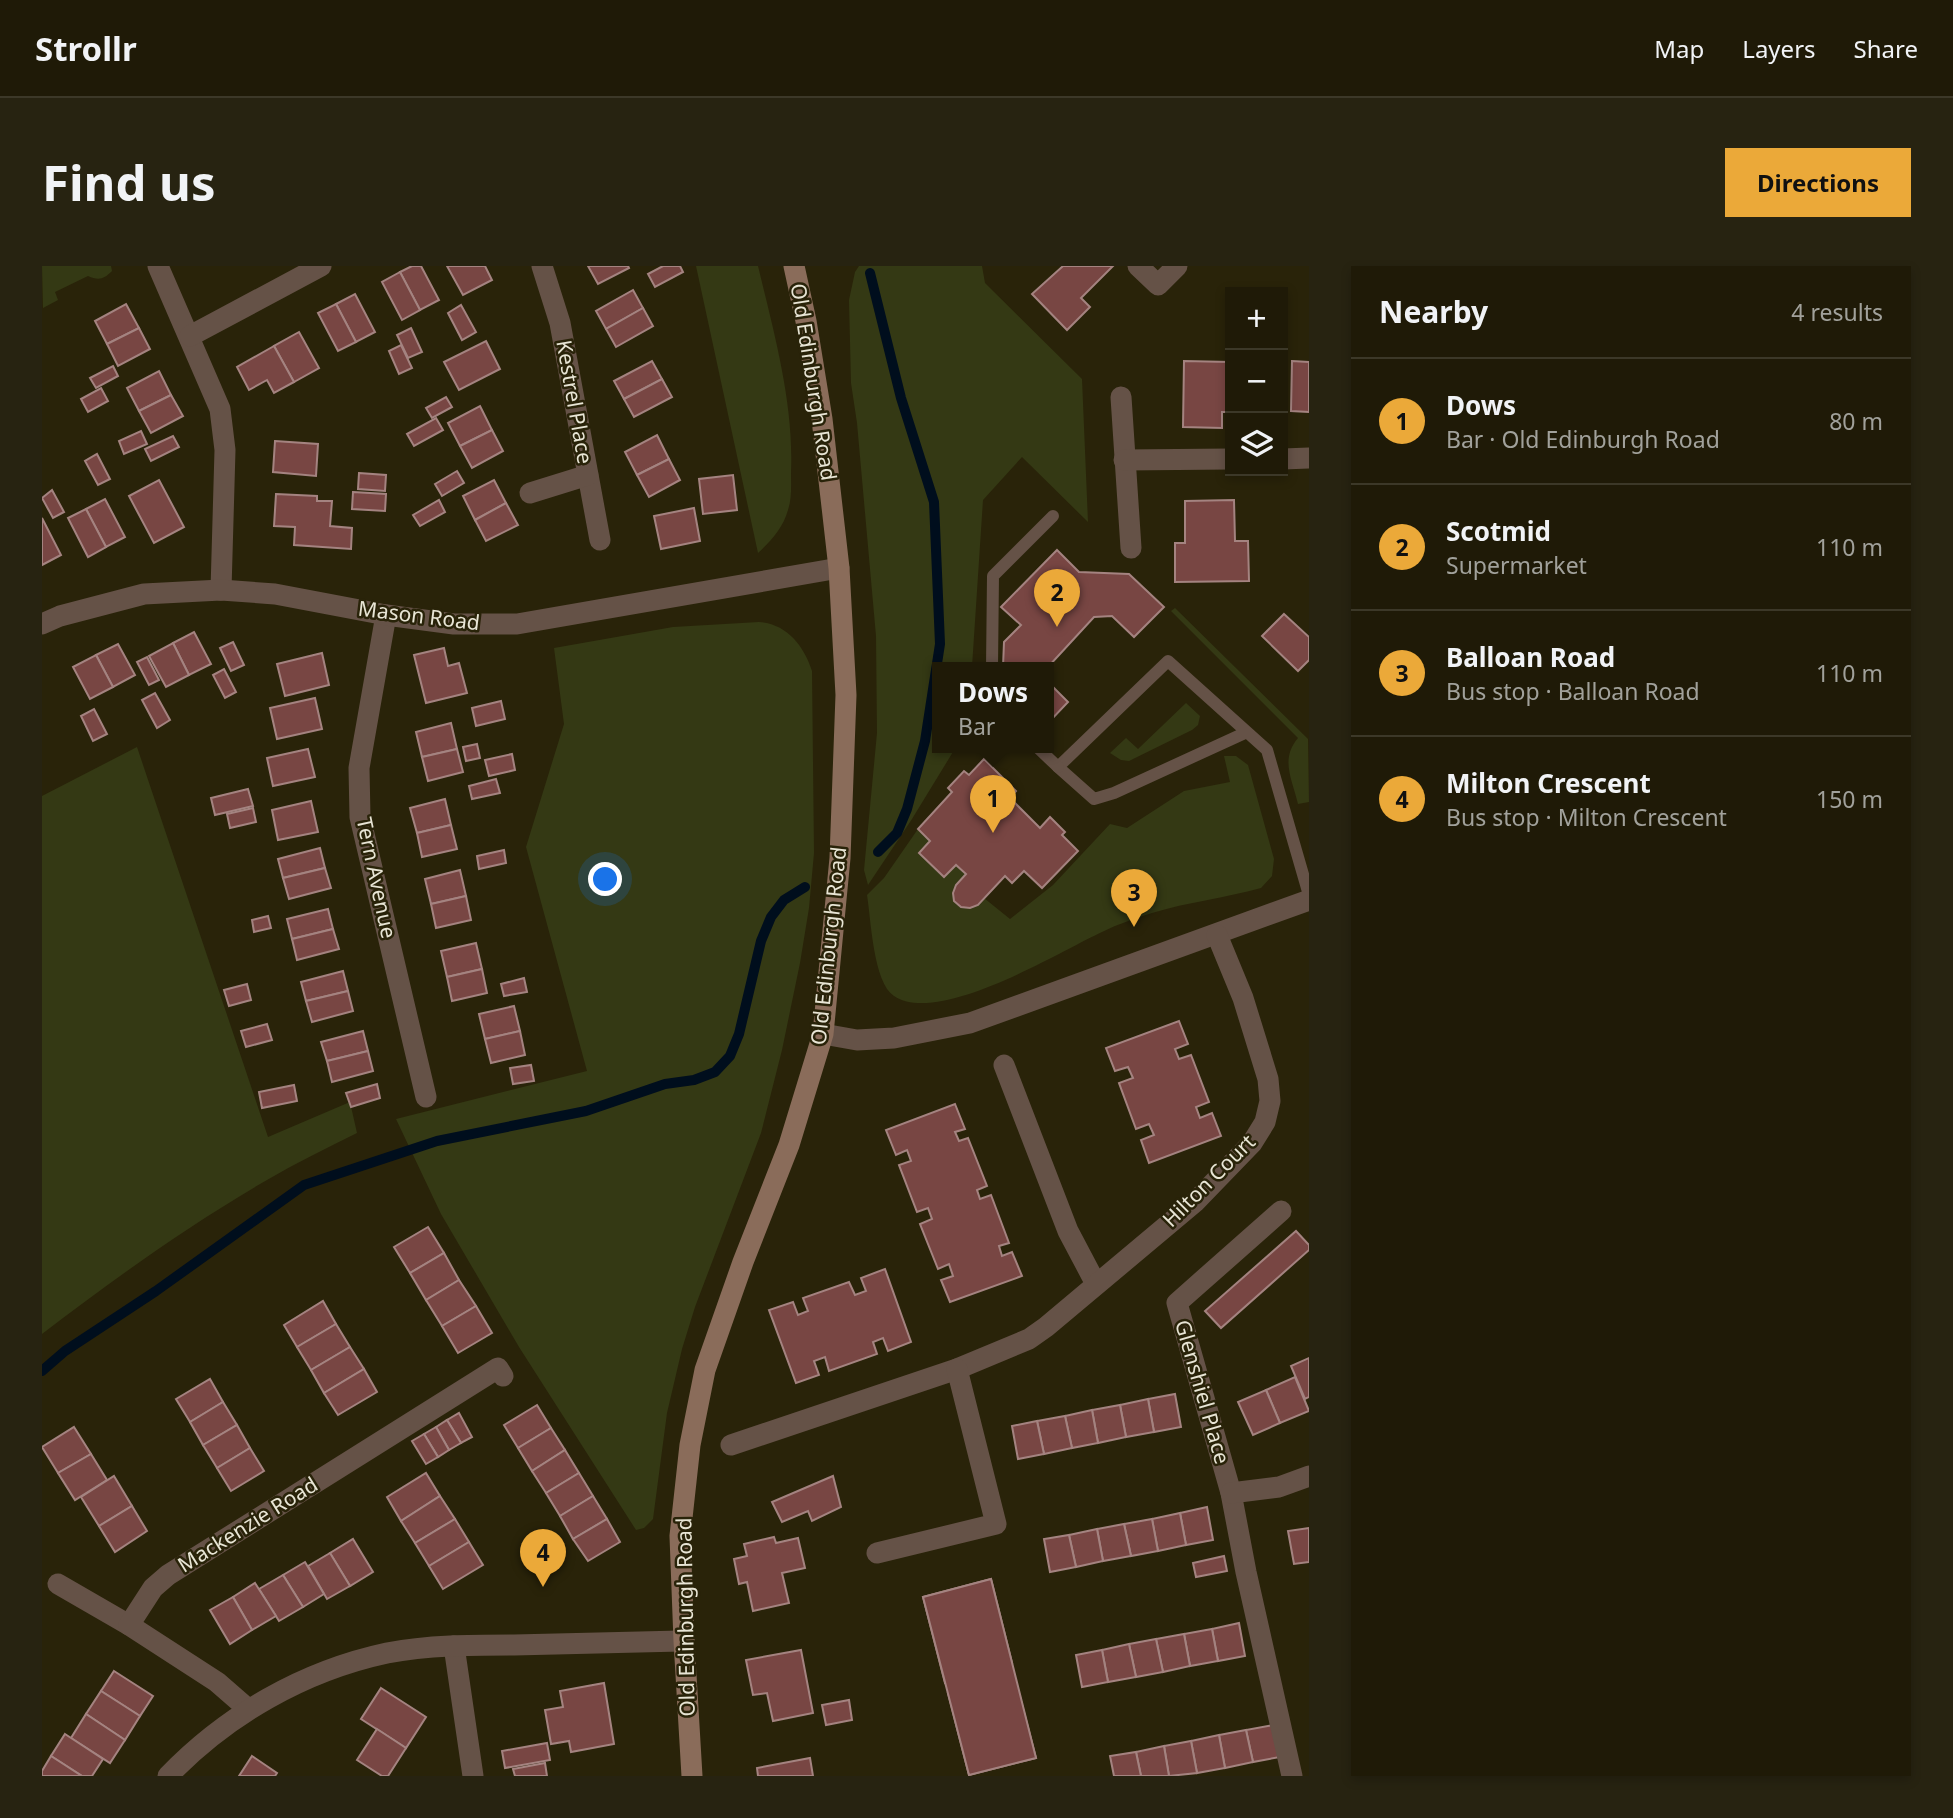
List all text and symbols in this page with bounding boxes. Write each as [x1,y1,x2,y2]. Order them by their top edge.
text: Strollr [35,26,137,71]
text: Map [1654,32,1704,65]
text: Layers [1742,32,1816,65]
text: Share [1854,32,1918,65]
button: Directions [1725,148,1911,217]
text: Find us [42,149,216,215]
street label: Old Edinburgh Road [785,281,843,482]
map controls [1225,287,1288,476]
button: + [1225,287,1288,350]
text: Nearby [1379,291,1488,332]
text: 4 results [1791,296,1883,328]
street label: Kestrel Place [550,338,600,466]
button: − [1225,350,1288,413]
text: Dows [1446,387,1516,423]
text: 1 [1395,405,1409,437]
text: 80 m [1829,405,1883,437]
button: layers [1225,413,1288,476]
text: Bar · Old Edinburgh Road [1446,423,1720,455]
text: Scotmid [1446,513,1551,549]
text: 2 [1395,531,1409,563]
text: 110 m [1816,531,1883,563]
text: Supermarket [1446,549,1587,581]
pin: 2 [1034,569,1080,627]
street label: Mason Road [357,594,482,636]
text: Balloan Road [1446,639,1615,675]
text: 3 [1395,657,1409,689]
text: 110 m [1816,657,1883,689]
popup [932,662,1054,753]
text: Dows [958,674,1028,710]
text: Bus stop · Balloan Road [1446,675,1700,707]
text: Bar [958,710,995,742]
text: Milton Crescent [1446,765,1651,801]
pin: 1 [970,775,1016,833]
text: 4 [1395,783,1409,815]
text: 150 m [1816,783,1883,815]
text: Bus stop · Milton Crescent [1446,801,1727,833]
street label: Tern Avenue [351,815,403,941]
street label: Old Edinburgh Road [804,845,852,1046]
your location [588,862,622,896]
pin: 3 [1111,869,1157,927]
street label: Hilton Court [1156,1128,1261,1233]
street label: Glenshiel Place [1169,1316,1237,1467]
street label: Mackenzie Road [172,1470,323,1578]
street label: Old Edinburgh Road [669,1517,701,1717]
pin: 4 [520,1529,566,1587]

